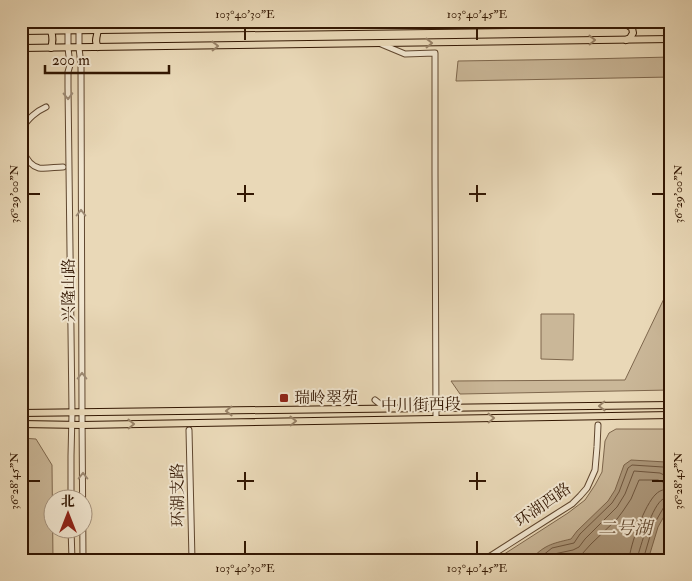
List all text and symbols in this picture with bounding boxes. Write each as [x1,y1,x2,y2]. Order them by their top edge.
text: 103°40'30"E [215,7,275,22]
text: 103°40'45"E [447,7,508,22]
one-way arrow [588,35,596,46]
one-way arrow [426,38,433,48]
one-way arrow [212,41,220,51]
scale bar [45,42,169,74]
text: 200 m [52,51,90,70]
one-way arrow [63,92,73,100]
text: 36°29'00"N [7,165,22,223]
text: 36°29'00"N [671,165,686,223]
one-way arrow [76,209,86,217]
street label: 兴隆山路 [59,258,79,322]
one-way arrow [77,372,87,380]
place label: 瑞岭翠苑 [294,388,358,408]
marker: 瑞岭翠苑 [278,392,290,404]
street label: 中川街西段 [381,394,461,416]
one-way arrow [598,401,606,411]
one-way arrow [225,406,233,416]
one-way arrow [487,412,495,423]
one-way arrow [290,416,298,426]
one-way arrow [127,418,135,429]
text: 36°28'45"N [7,452,22,510]
text: 36°28'45"N [671,452,686,510]
street label: 环湖支路 [167,463,189,527]
one-way arrow [78,472,88,480]
street label: 环湖西路 [511,478,575,532]
north arrow [42,488,92,538]
text: 北 [61,493,75,510]
water label: 二号湖 [598,517,655,540]
text: 103°40'30"E [215,561,275,576]
text: 103°40'45"E [447,561,508,576]

